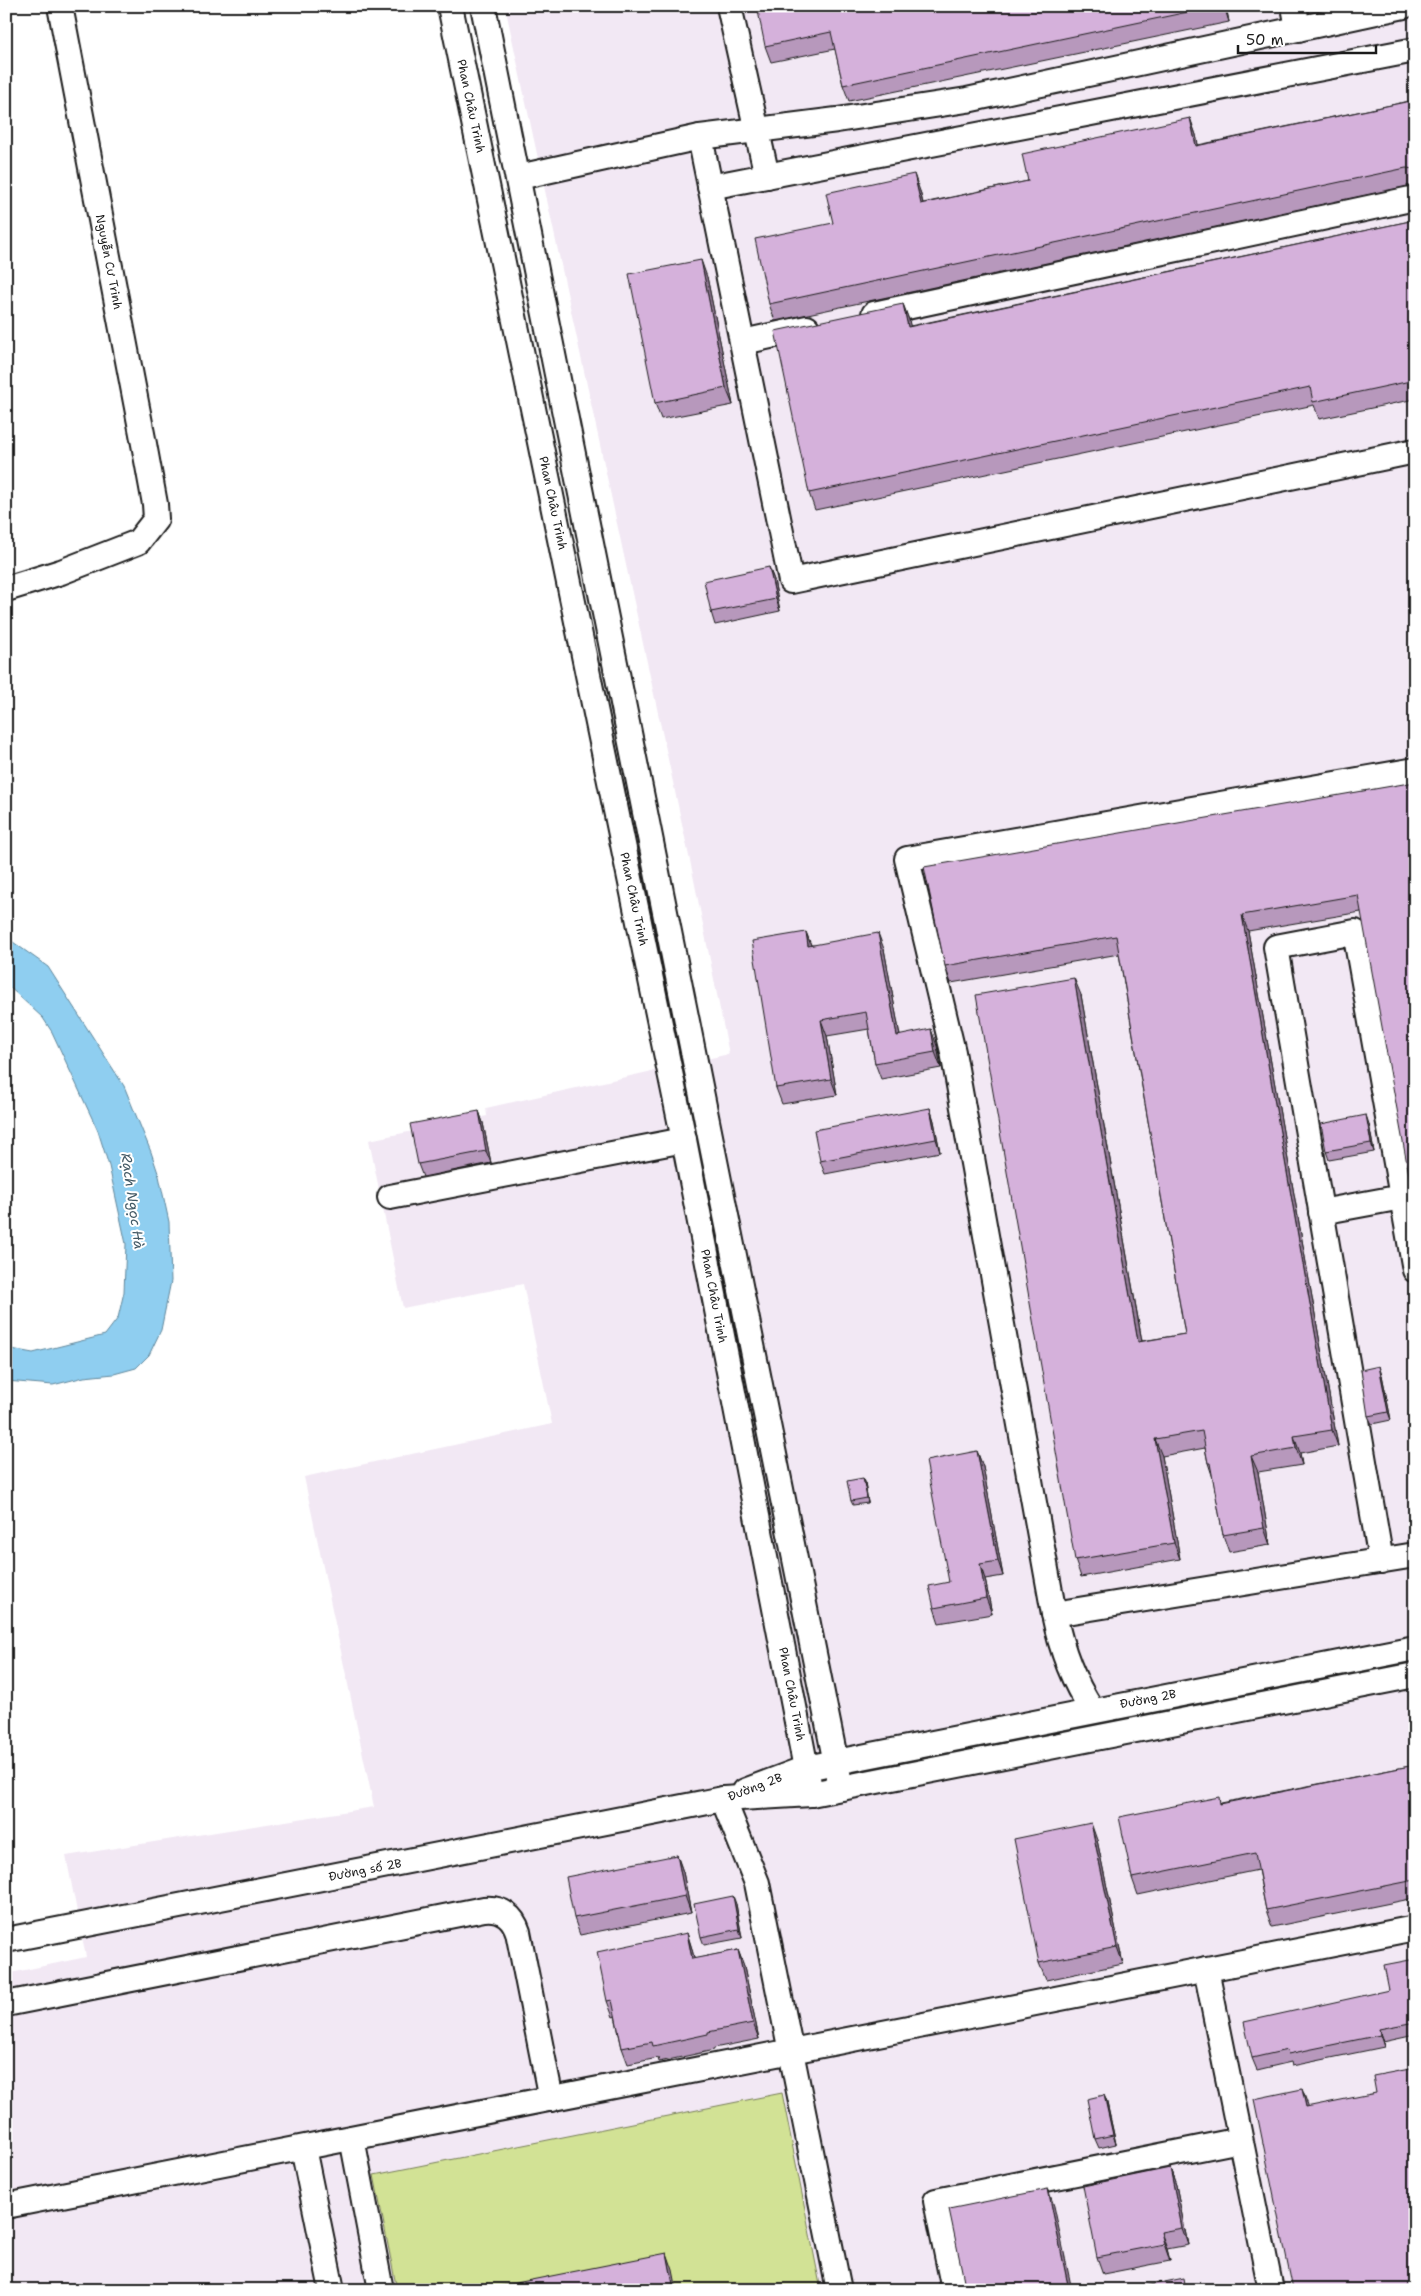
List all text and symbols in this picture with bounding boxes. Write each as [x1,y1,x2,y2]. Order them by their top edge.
scale bar [1238,22,1376,54]
text: 50 m [1246,30,1284,50]
street label: Phan Châu Trinh [453,58,489,154]
street label: Nguyễn Cư Trinh [92,213,126,311]
street label: Phan Châu Trinh [535,455,571,551]
street label: Phan Châu Trinh [616,851,652,947]
water label: Rạch Ngọc Hà [117,1152,149,1250]
street label: Phan Châu Trinh [697,1248,731,1344]
street label: Phan Châu Trinh [775,1646,809,1742]
street label: Đường 2B [1118,1686,1178,1712]
street label: Đường 2B [726,1769,784,1805]
street label: Đường số 2B [327,1855,403,1885]

